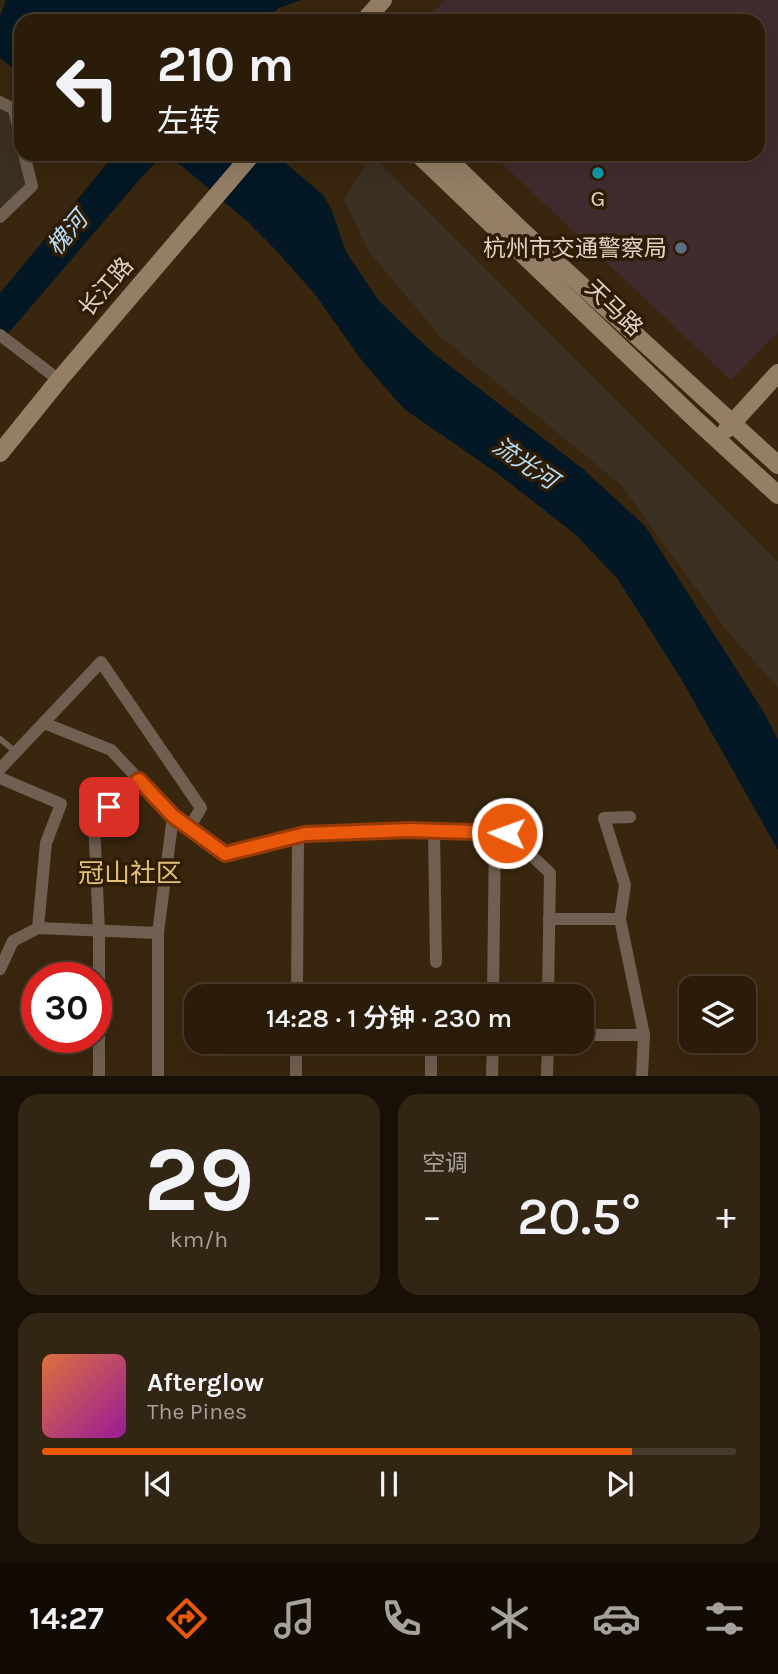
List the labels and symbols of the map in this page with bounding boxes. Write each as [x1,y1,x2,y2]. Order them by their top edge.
marker: G [590,165,606,181]
place label: G [591,185,605,212]
water label: 槐河 [41,203,96,260]
place label: 杭州市交通警察局 [483,235,667,262]
marker: 杭州市交通警察局 [673,240,689,256]
street label: 长江路 [73,252,139,322]
street label: 天马路 [580,274,648,342]
water label: 流光河 [487,431,566,497]
pin [79,777,139,837]
position arrow [470,796,544,870]
district label: 冠山社区 [78,858,182,889]
speed limit sign: 30 [21,962,112,1053]

